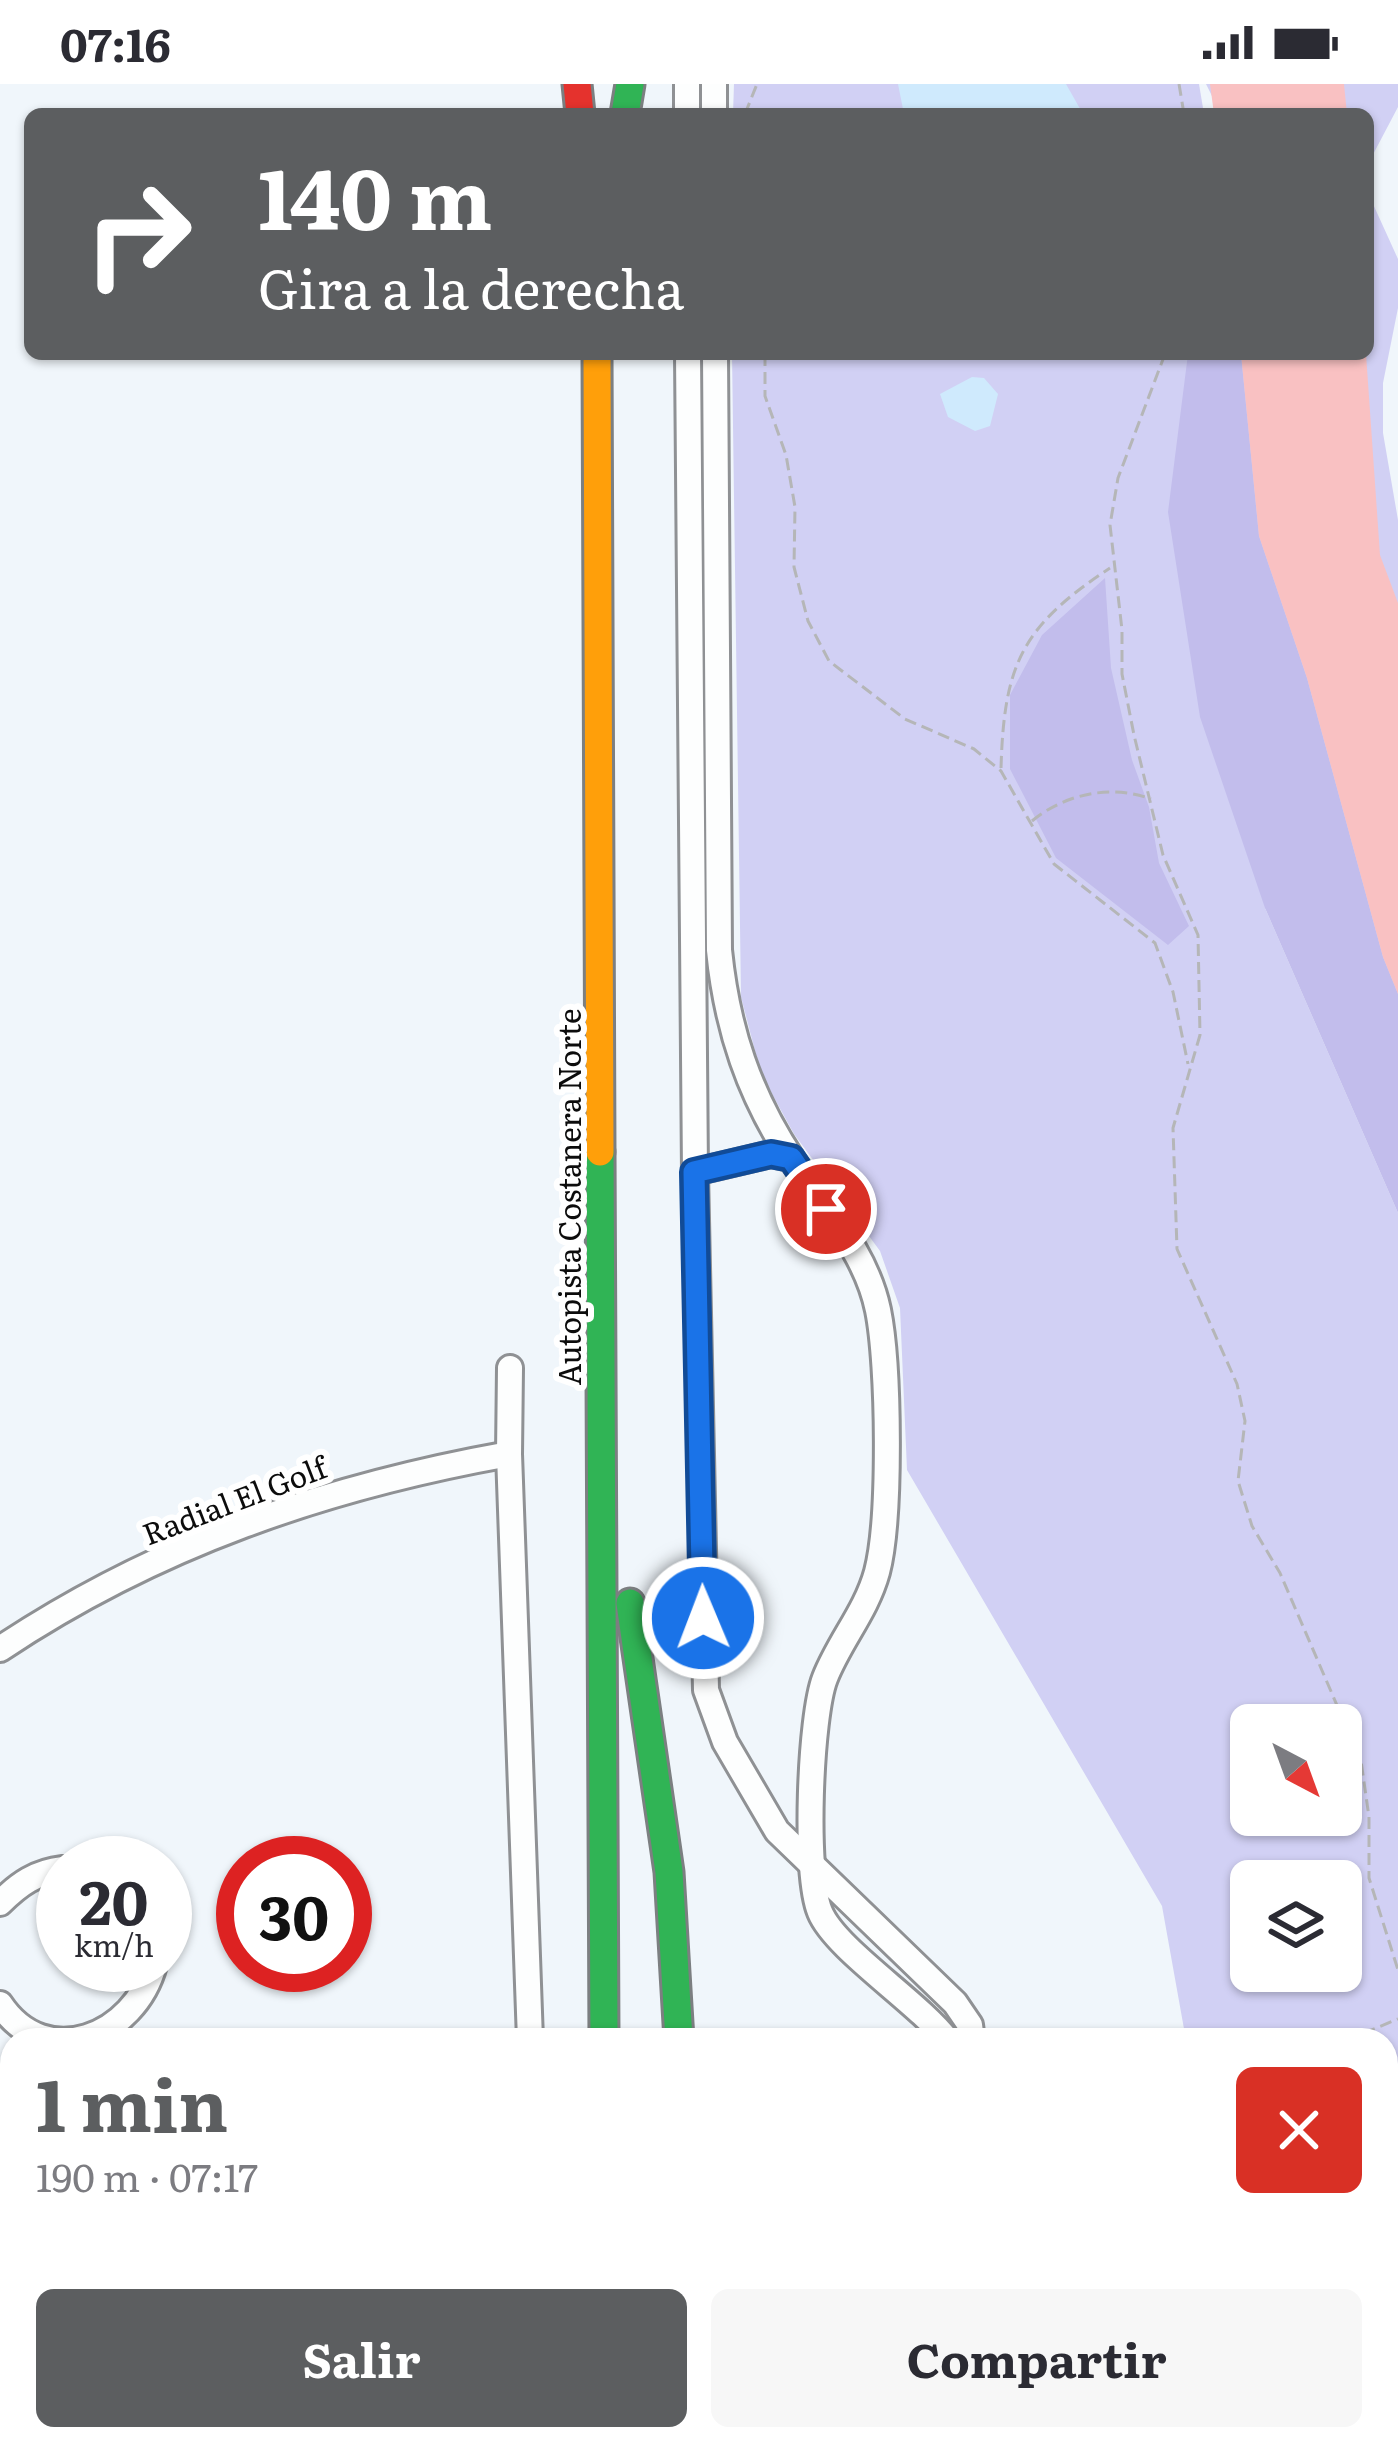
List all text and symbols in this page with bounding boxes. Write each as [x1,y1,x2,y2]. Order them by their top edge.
text: 07:16 [60,9,171,76]
text: 140 m [258,131,493,256]
icon: right [60,156,216,312]
text: Gira a la derecha [258,245,684,326]
street label: Autopista Costanera Norte [546,1009,590,1385]
pin [775,1158,877,1260]
icon: arrive [793,1176,859,1242]
street label: Radial El Golf [135,1443,335,1554]
position arrow [640,1555,766,1681]
north arrow [1230,1704,1362,1836]
map controls [1230,1704,1362,1992]
speed limit sign: 30 [216,1836,372,1992]
text: 20 [79,1854,149,1943]
button: layers [1230,1860,1362,1992]
text: km/h [74,1922,154,1966]
text: 1 min [36,2047,228,2154]
button: close [1236,2067,1362,2193]
text: 190 m · 07:17 [36,2146,258,2204]
button: Salir [36,2289,687,2427]
button: Compartir [711,2289,1362,2427]

